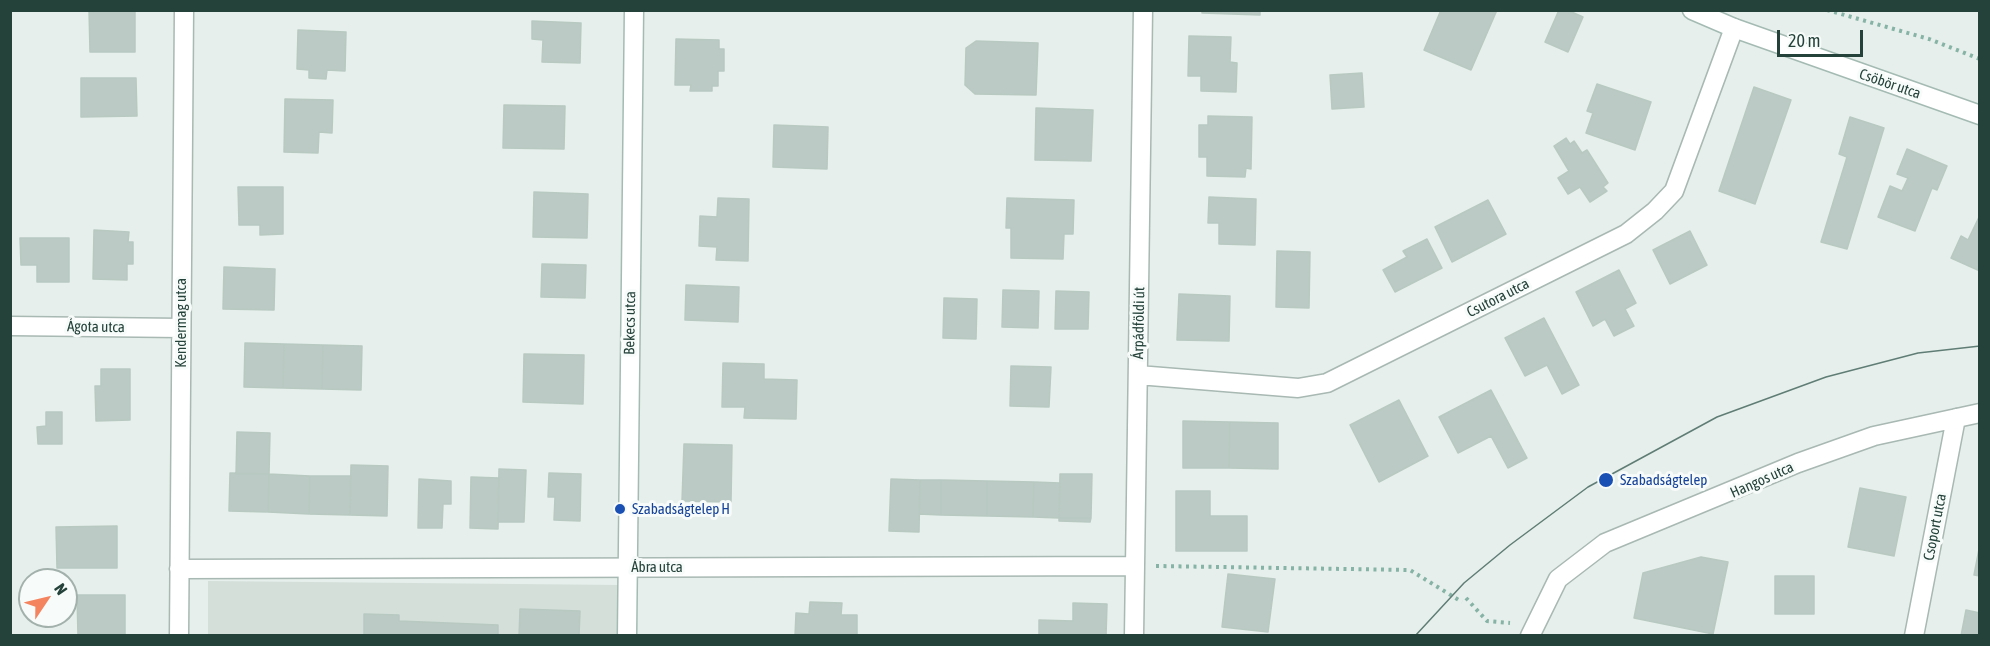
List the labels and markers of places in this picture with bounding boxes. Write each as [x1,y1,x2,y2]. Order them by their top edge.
marker: Szabadságtelep [1597,471,1615,489]
place label: Szabadságtelep [1620,471,1707,489]
place label: Szabadságtelep H [632,500,730,518]
marker: Szabadságtelep H [613,502,627,516]

